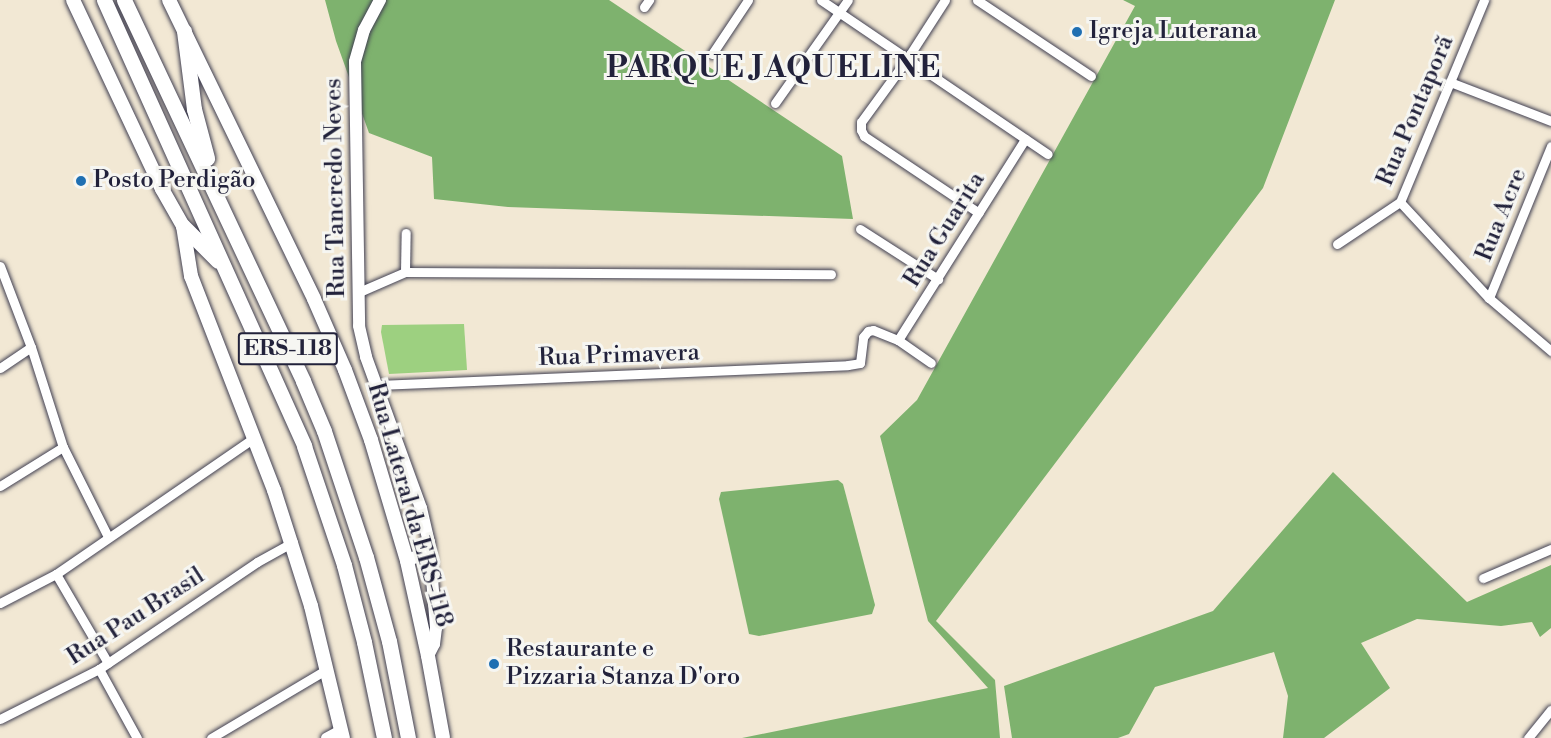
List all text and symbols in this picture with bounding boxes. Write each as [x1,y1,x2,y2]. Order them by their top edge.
place label: Igreja Luterana [1089,18,1257,46]
marker: Igreja Luterana [1070,25,1084,39]
street label: Rua Pontaporã [1371,31,1461,191]
district label: PARQUE JAQUELINE [606,50,942,86]
street label: Rua Tancredo Neves [320,78,352,298]
street label: Rua Acre [1470,164,1534,266]
place label: Posto Perdigão [93,167,255,195]
street label: Rua Guarita [898,167,992,293]
marker: Posto Perdigão [74,174,88,188]
road number: ERS-118 [237,330,339,368]
street label: Rua Primavera [538,339,700,373]
street label: Rua Lateral da ERS-118 [360,379,458,631]
street label: Rua Pau Brasil [62,562,210,672]
place label: Restaurante e Pizzaria Stanza D'oro [506,636,740,692]
marker: Restaurante e Pizzaria Stanza D'oro [487,657,501,671]

